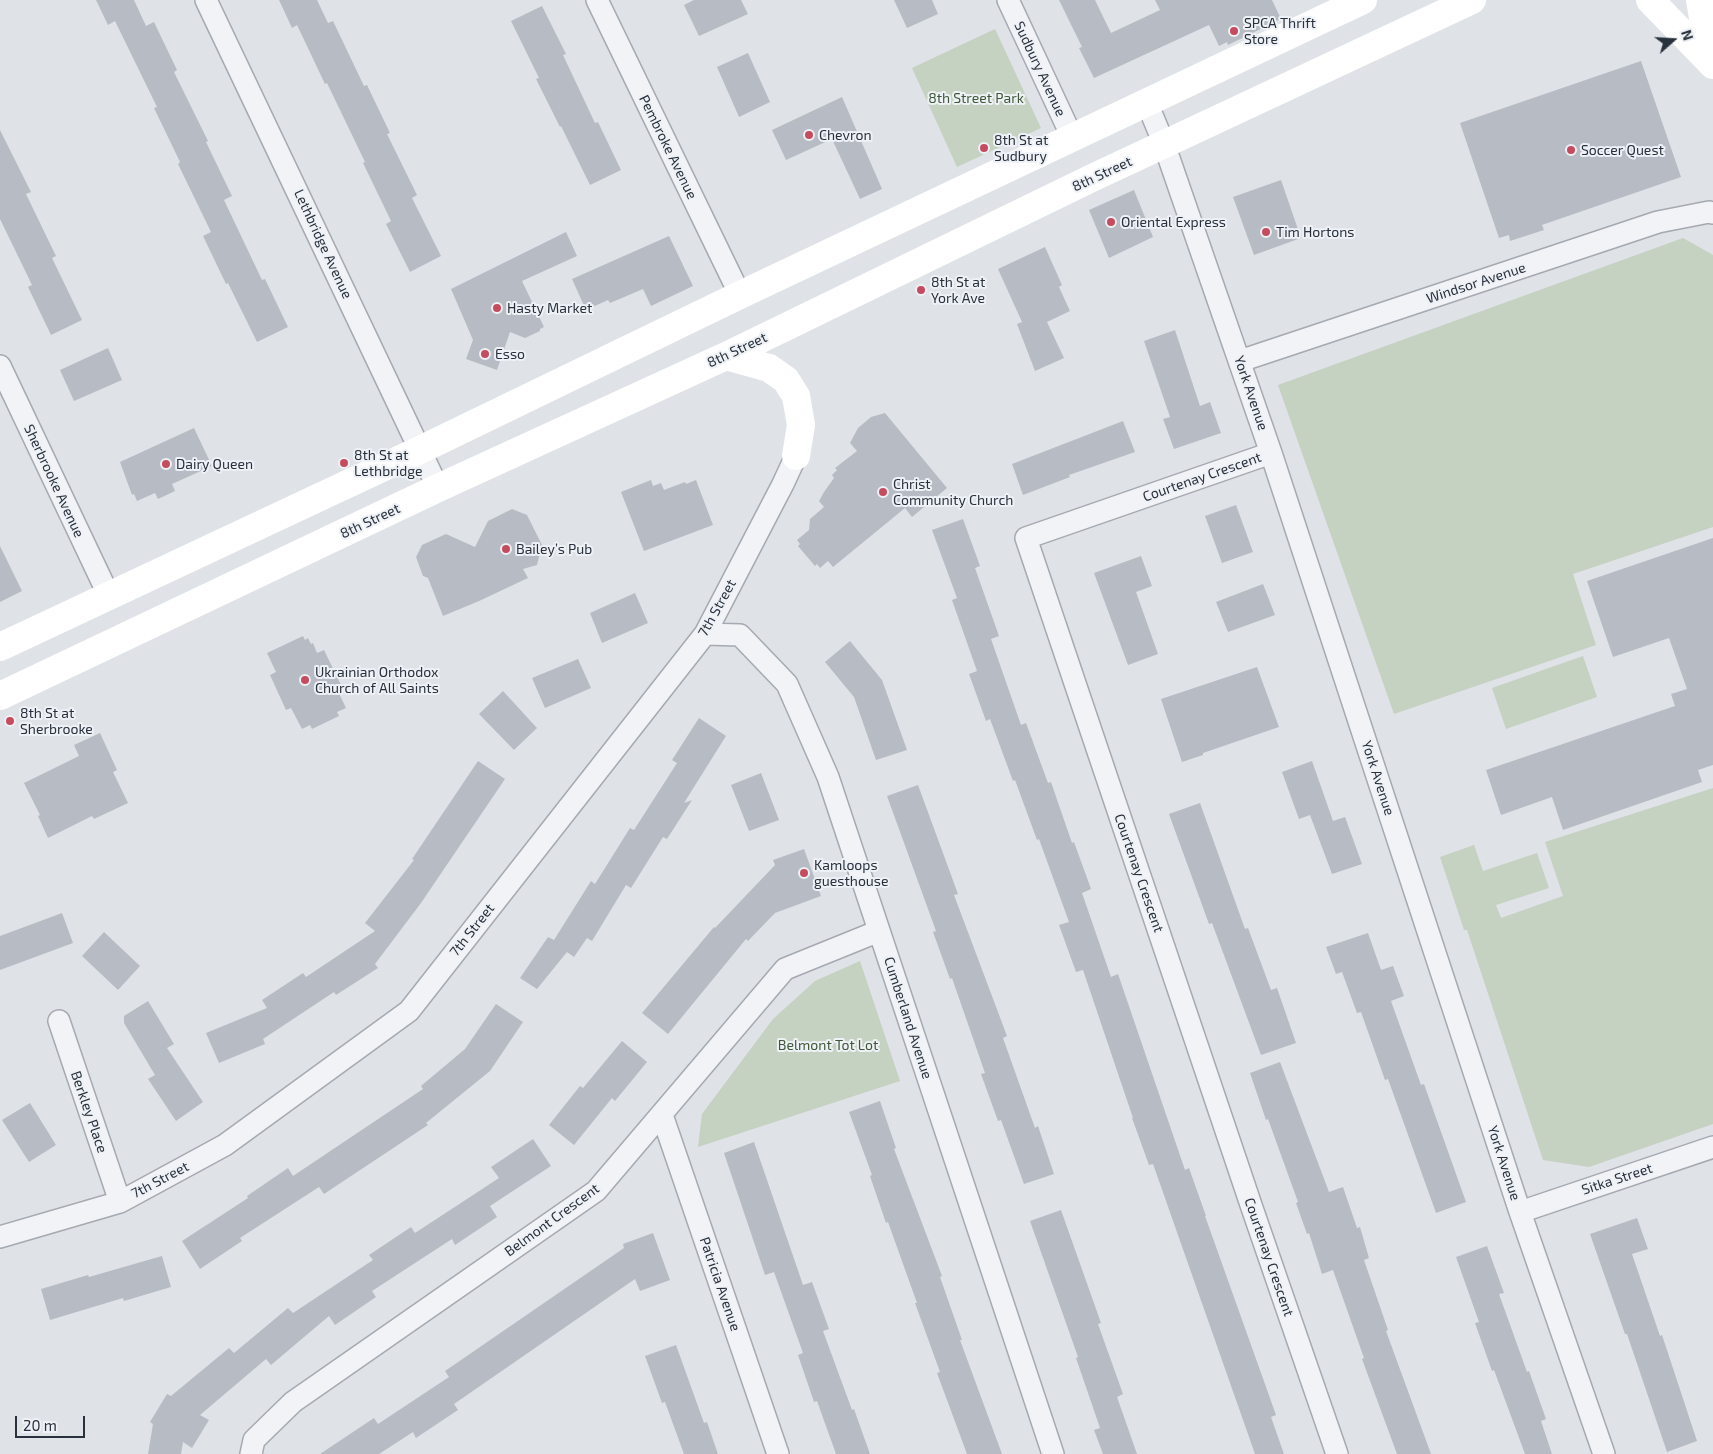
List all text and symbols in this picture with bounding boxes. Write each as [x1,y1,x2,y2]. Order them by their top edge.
place label: SPCA Thrift Store [1244,15,1316,48]
north arrow [1648,15,1698,65]
street label: Sudbury Avenue [1011,19,1069,119]
marker: SPCA Thrift Store [1228,25,1240,37]
text: N [1678,27,1697,42]
park label: 8th Street Park [928,90,1024,106]
street label: Pembroke Avenue [636,92,700,202]
place label: Chevron [819,127,872,143]
marker: Chevron [803,129,815,141]
place label: 8th St at Sudbury [994,132,1048,164]
marker: 8th St at Sudbury [978,142,990,154]
place label: Soccer Quest [1581,142,1664,158]
marker: Soccer Quest [1565,144,1577,156]
street label: 8th Street [1069,153,1135,195]
street label: Lethbridge Avenue [290,187,356,301]
place label: Oriental Express [1121,214,1226,230]
marker: Oriental Express [1105,216,1117,228]
place label: Tim Hortons [1276,224,1354,240]
marker: Tim Hortons [1260,226,1272,238]
street label: Windsor Avenue [1424,259,1528,307]
place label: 8th St at York Ave [931,274,985,306]
marker: 8th St at York Ave [915,284,927,296]
place label: Hasty Market [507,300,592,316]
marker: Hasty Market [491,302,503,314]
street label: 8th Street [704,329,770,371]
place label: Esso [495,346,525,362]
marker: Esso [479,348,491,360]
street label: York Avenue [1230,353,1272,433]
street label: Sherbrooke Avenue [20,422,88,540]
place label: 8th St at Lethbridge [354,447,423,480]
street label: Courtenay Crescent [1140,449,1264,505]
place label: Dairy Queen [176,456,253,472]
marker: 8th St at Lethbridge [338,457,350,469]
marker: Dairy Queen [160,458,172,470]
place label: Christ Community Church [893,476,1013,508]
marker: Christ Community Church [877,486,889,498]
street label: 8th Street [337,500,403,542]
place label: Bailey’s Pub [516,541,592,557]
marker: Bailey’s Pub [500,543,512,555]
street label: 7th Street [694,577,740,639]
place label: Ukrainian Orthodox Church of All Saints [315,664,439,696]
marker: Ukrainian Orthodox Church of All Saints [299,674,311,686]
place label: 8th St at Sherbrooke [20,705,93,738]
marker: 8th St at Sherbrooke [4,715,16,727]
street label: York Avenue [1358,738,1398,818]
street label: Courtenay Crescent [1111,811,1167,935]
place label: Kamloops guesthouse [814,857,888,890]
marker: Kamloops guesthouse [798,867,810,879]
street label: 7th Street [446,900,498,960]
street label: Cumberland Avenue [880,955,936,1081]
park label: Belmont Tot Lot [778,1037,878,1053]
street label: Berkley Place [67,1069,111,1155]
street label: York Avenue [1484,1123,1524,1203]
street label: 7th Street [128,1158,192,1202]
street label: Sitka Street [1579,1160,1655,1198]
street label: Belmont Crescent [501,1180,603,1260]
street label: Courtenay Crescent [1241,1195,1297,1319]
street label: Patricia Avenue [696,1235,744,1333]
scale bar [18,1406,88,1438]
text: 20 m [23,1416,57,1434]

